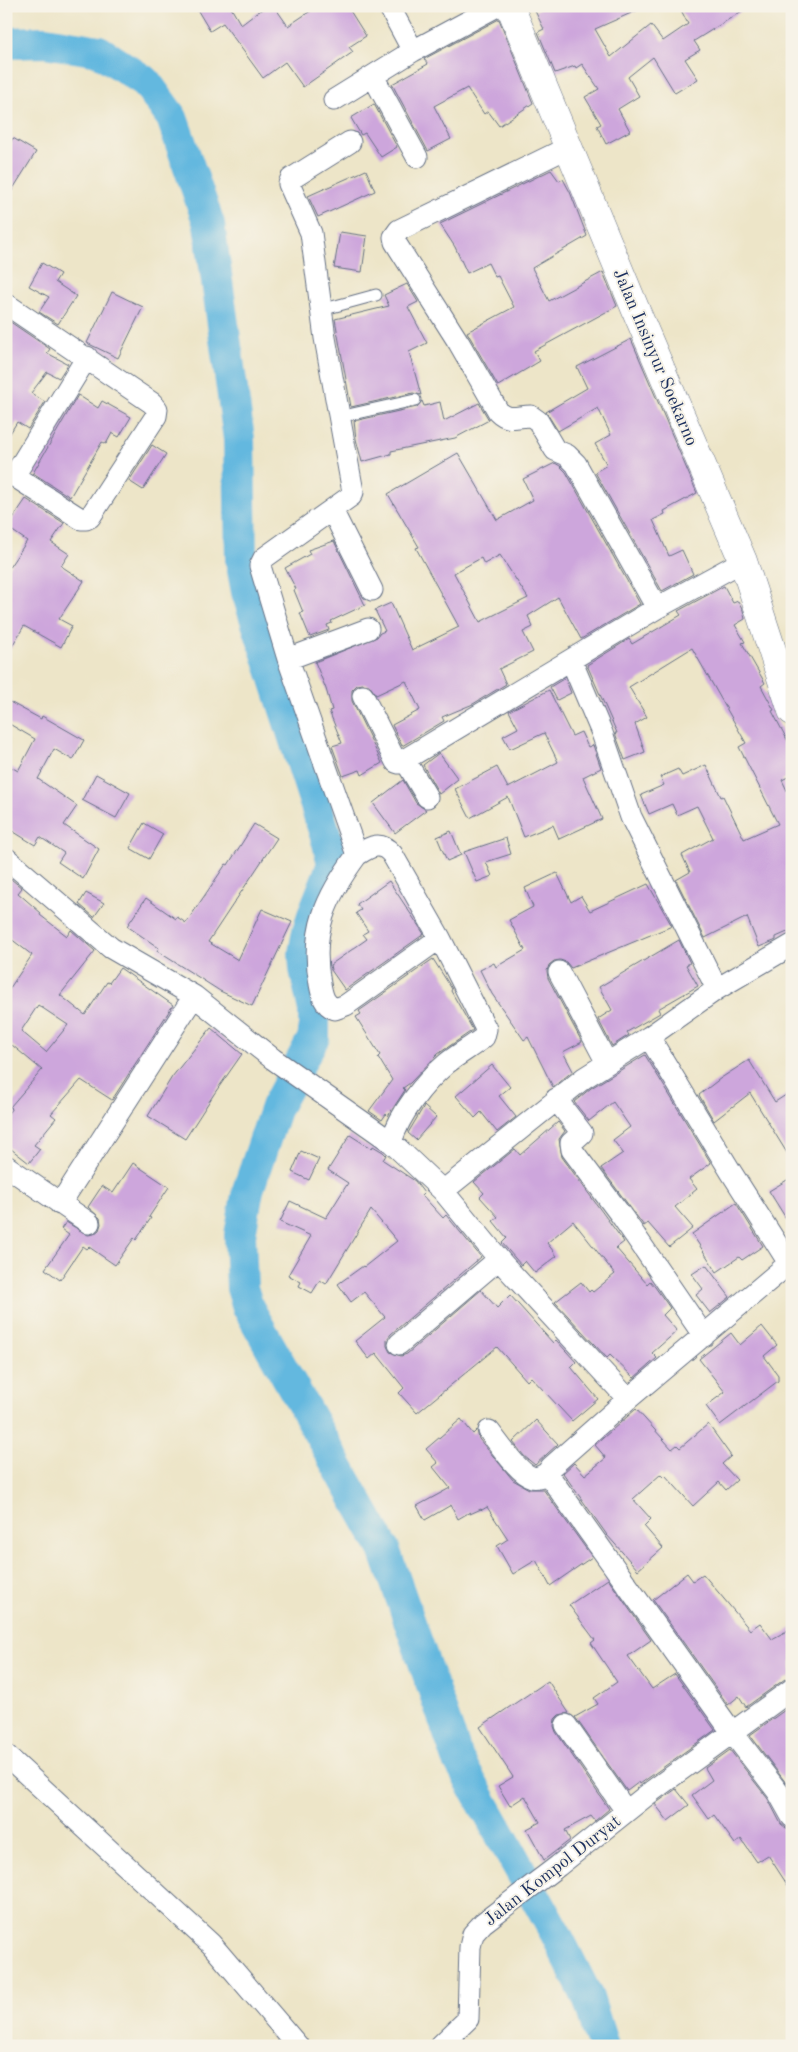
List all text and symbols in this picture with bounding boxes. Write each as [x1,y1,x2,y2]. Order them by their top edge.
street label: Jalan Insinyur Soekarno [610,266,701,449]
street label: Jalan Kompol Duryat [481,1812,624,1929]

